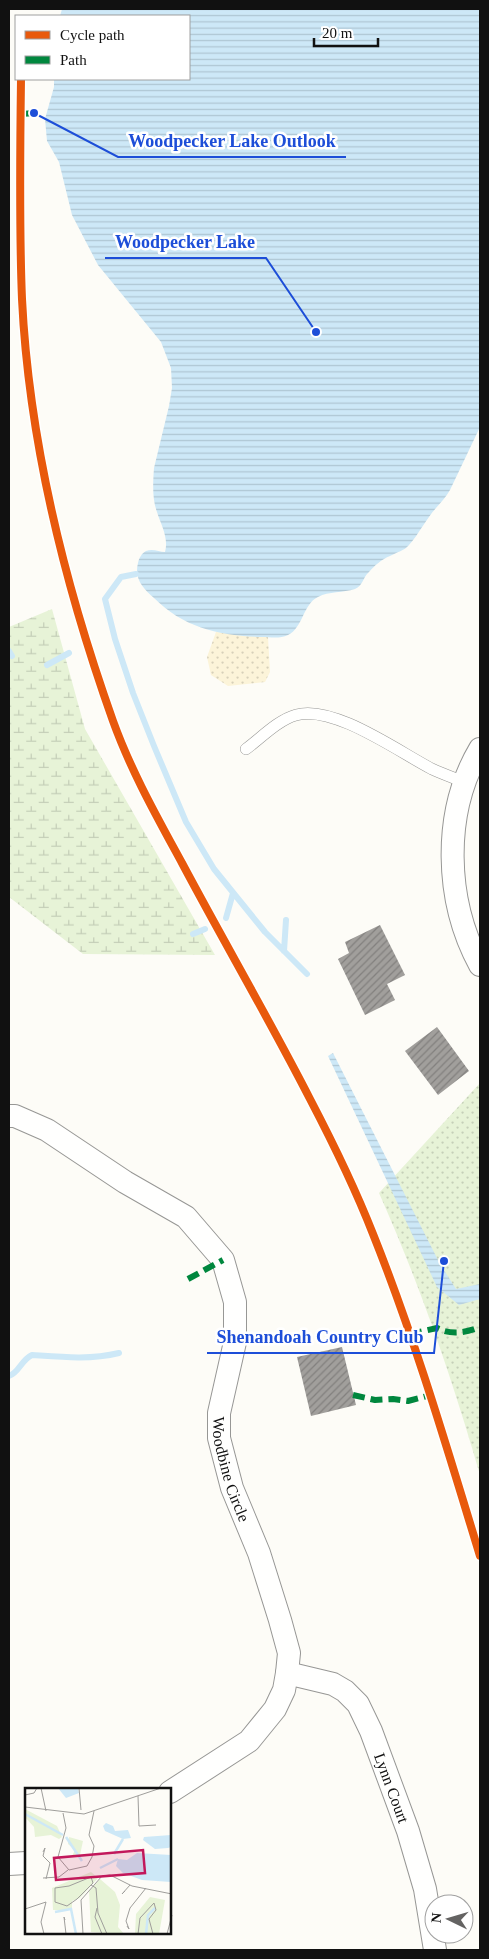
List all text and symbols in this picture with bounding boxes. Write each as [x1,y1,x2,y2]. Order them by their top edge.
legend [15,15,190,80]
scale bar [314,15,378,47]
text: 20 m [322,25,353,41]
text: Cycle path [60,27,125,43]
text: Path [60,52,87,68]
callout: Woodpecker Lake Outlook [118,124,346,157]
text: Woodpecker Lake Outlook [128,131,336,151]
callout: Woodpecker Lake [105,225,266,258]
text: Woodpecker Lake [115,232,255,252]
callout: Shenandoah Country Club [207,1320,434,1353]
text: Shenandoah Country Club [216,1327,424,1347]
street label: Woodbine Circle [211,1417,253,1524]
street label: Lynn Court [371,1750,413,1826]
inset map [25,1788,171,1934]
north arrow [424,1894,474,1944]
text: N [429,1912,444,1924]

